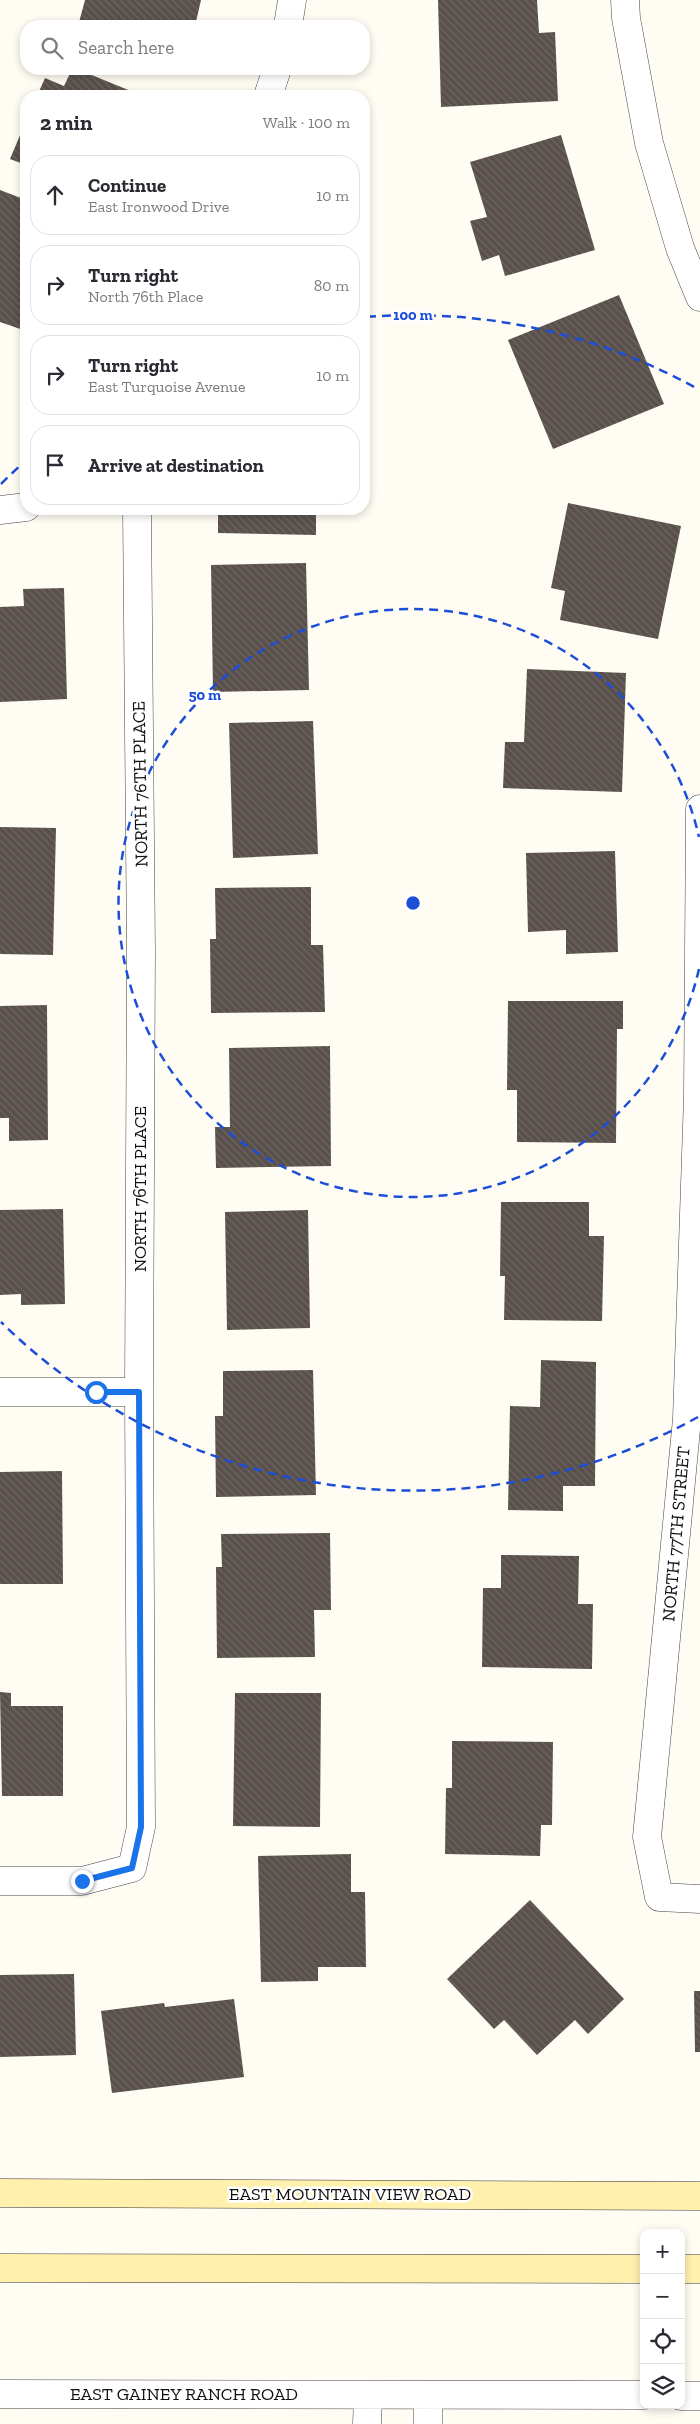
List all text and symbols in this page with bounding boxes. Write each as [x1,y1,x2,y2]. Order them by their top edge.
search box [20,20,370,75]
icon: search [38,34,66,62]
text: Search here [78,36,174,59]
text: 2 min [40,110,92,135]
text: Walk · 100 m [263,113,350,132]
text: Continue [88,174,166,197]
icon: ahead [41,181,69,209]
text: 10 m [316,186,349,205]
text: East Ironwood Drive [88,197,229,216]
text: Turn right [88,264,178,287]
icon: right [41,271,69,299]
text: 80 m [314,276,349,295]
text: North 76th Place [88,287,203,306]
text: 100 m [393,306,433,324]
text: Turn right [88,354,178,377]
icon: right [41,361,69,389]
text: 10 m [316,366,349,385]
text: East Turquoise Avenue [88,377,246,396]
icon: arrive [41,451,69,479]
text: Arrive at destination [88,454,264,477]
text: 50 m [189,686,221,704]
street label: NORTH 76TH PLACE [128,701,152,867]
centre of rings [404,894,422,912]
street label: NORTH 76TH PLACE [129,1106,151,1272]
route start [85,1381,108,1404]
street label: NORTH 77TH STREET [657,1445,695,1623]
route end [71,1870,94,1893]
street label: EAST MOUNTAIN VIEW ROAD [229,2183,471,2205]
map controls [640,2229,685,2409]
button: + [640,2229,685,2274]
button: − [640,2274,685,2319]
button: locate [640,2319,685,2364]
button: layers [640,2364,685,2409]
street label: EAST GAINEY RANCH ROAD [70,2383,298,2405]

